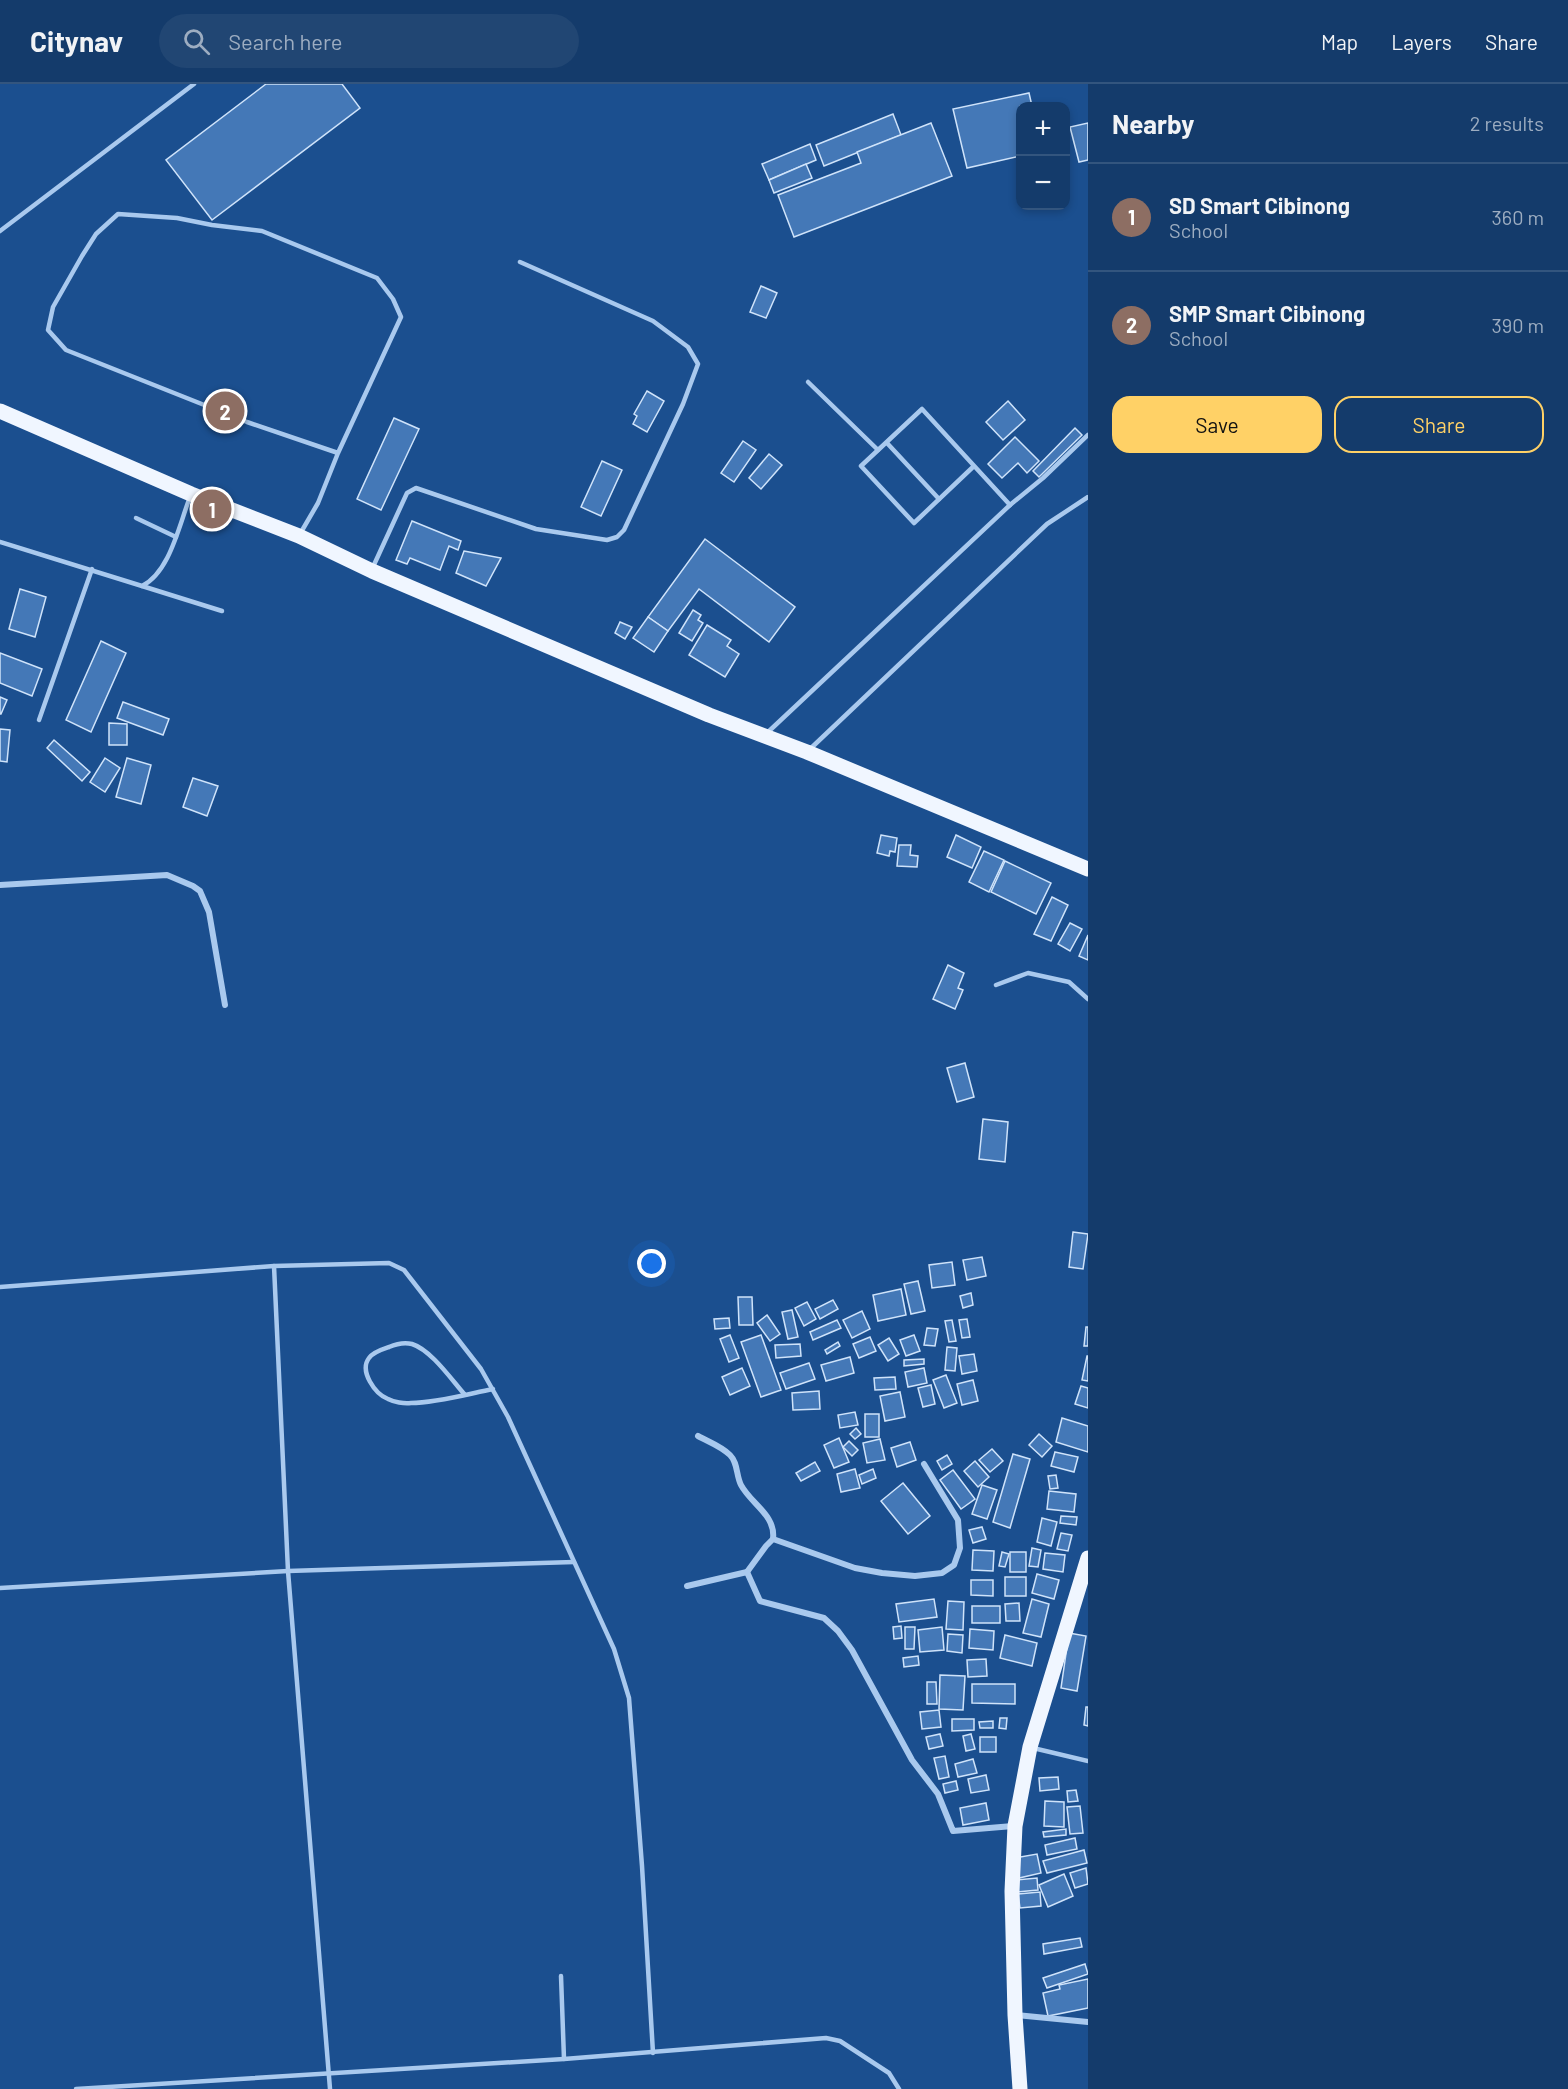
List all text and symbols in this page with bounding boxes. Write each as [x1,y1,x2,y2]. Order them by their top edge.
search box [159,14,579,68]
text: Citynav [30,24,123,58]
icon: search [180,25,213,58]
text: Search here [228,28,343,54]
text: Map [1321,29,1358,54]
text: Layers [1391,29,1452,54]
text: Share [1485,29,1538,54]
map controls [1016,102,1070,210]
button: + [1016,102,1070,156]
text: Nearby [1112,108,1194,139]
text: 2 results [1470,111,1544,135]
button: − [1016,156,1070,210]
text: SD Smart Cibinong [1169,192,1350,218]
text: 1 [1128,205,1135,229]
text: 360 m [1492,205,1544,229]
text: School [1169,218,1228,242]
text: SMP Smart Cibinong [1169,300,1365,326]
text: 2 [1126,313,1137,337]
text: 390 m [1491,313,1544,337]
text: School [1169,326,1228,350]
pin: 2 [206,388,244,434]
button: Save [1112,396,1322,453]
button: Share [1334,396,1544,453]
pin: 1 [192,486,232,532]
your location [637,1249,666,1278]

